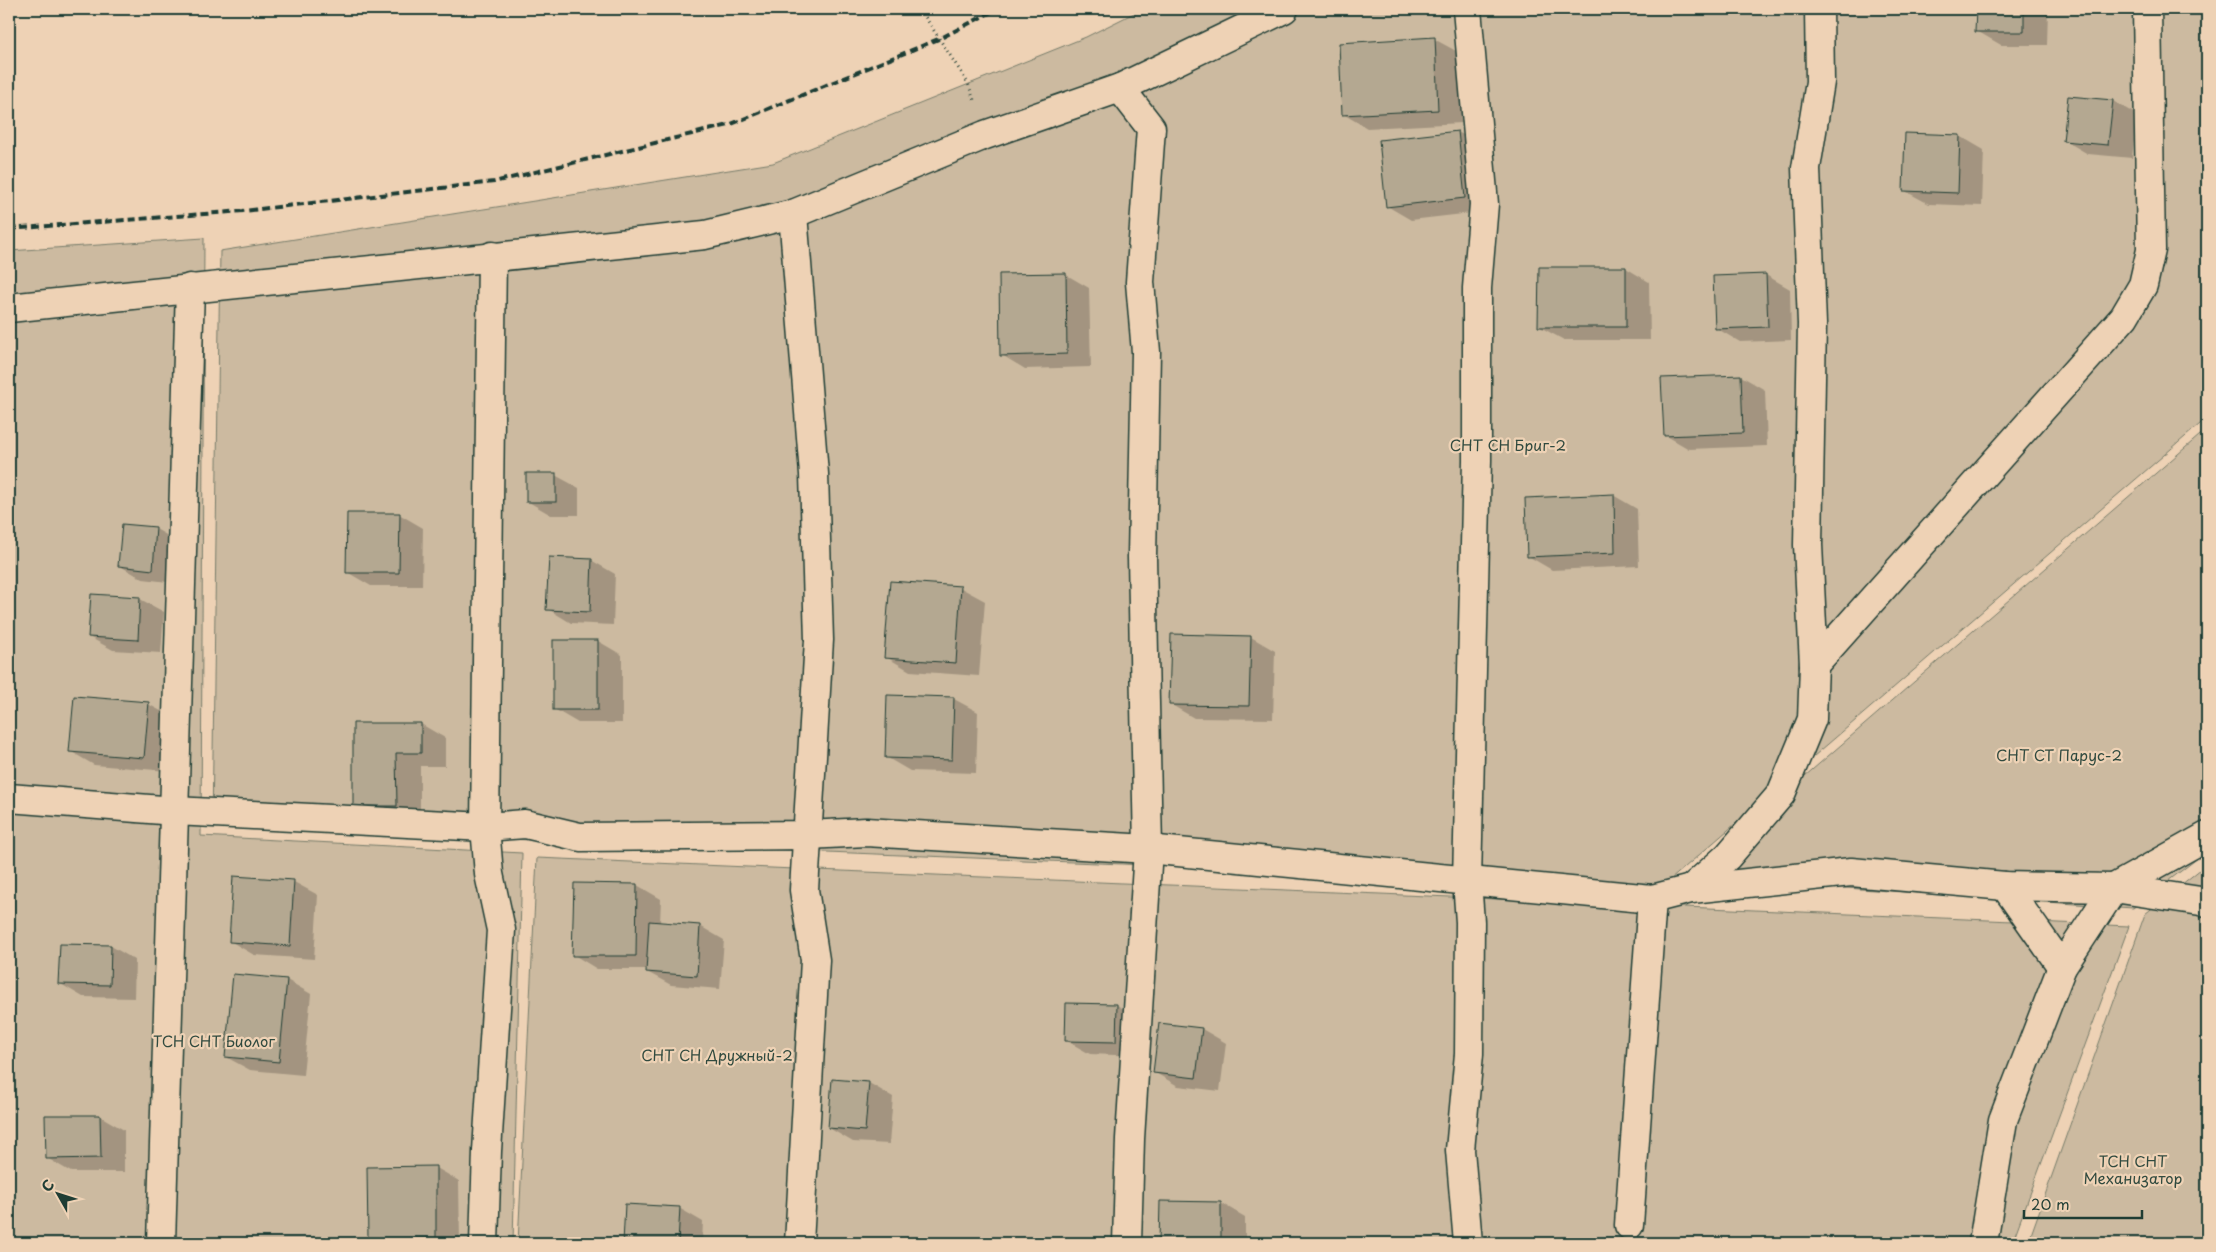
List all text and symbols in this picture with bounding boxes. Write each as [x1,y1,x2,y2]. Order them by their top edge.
park label: СНТ СН Бриг-2 [1450,433,1566,456]
park label: СНТ СТ Парус-2 [1996,743,2122,766]
park label: ТСН СНТ Биолог [153,1029,275,1052]
park label: СНТ СН Дружный-2 [641,1043,793,1066]
park label: ТСН СНТ Механизатор [2084,1149,2183,1189]
north arrow [32,1170,82,1220]
text: С [36,1175,59,1196]
scale bar [2024,1187,2141,1219]
text: 20 m [2031,1192,2070,1215]

